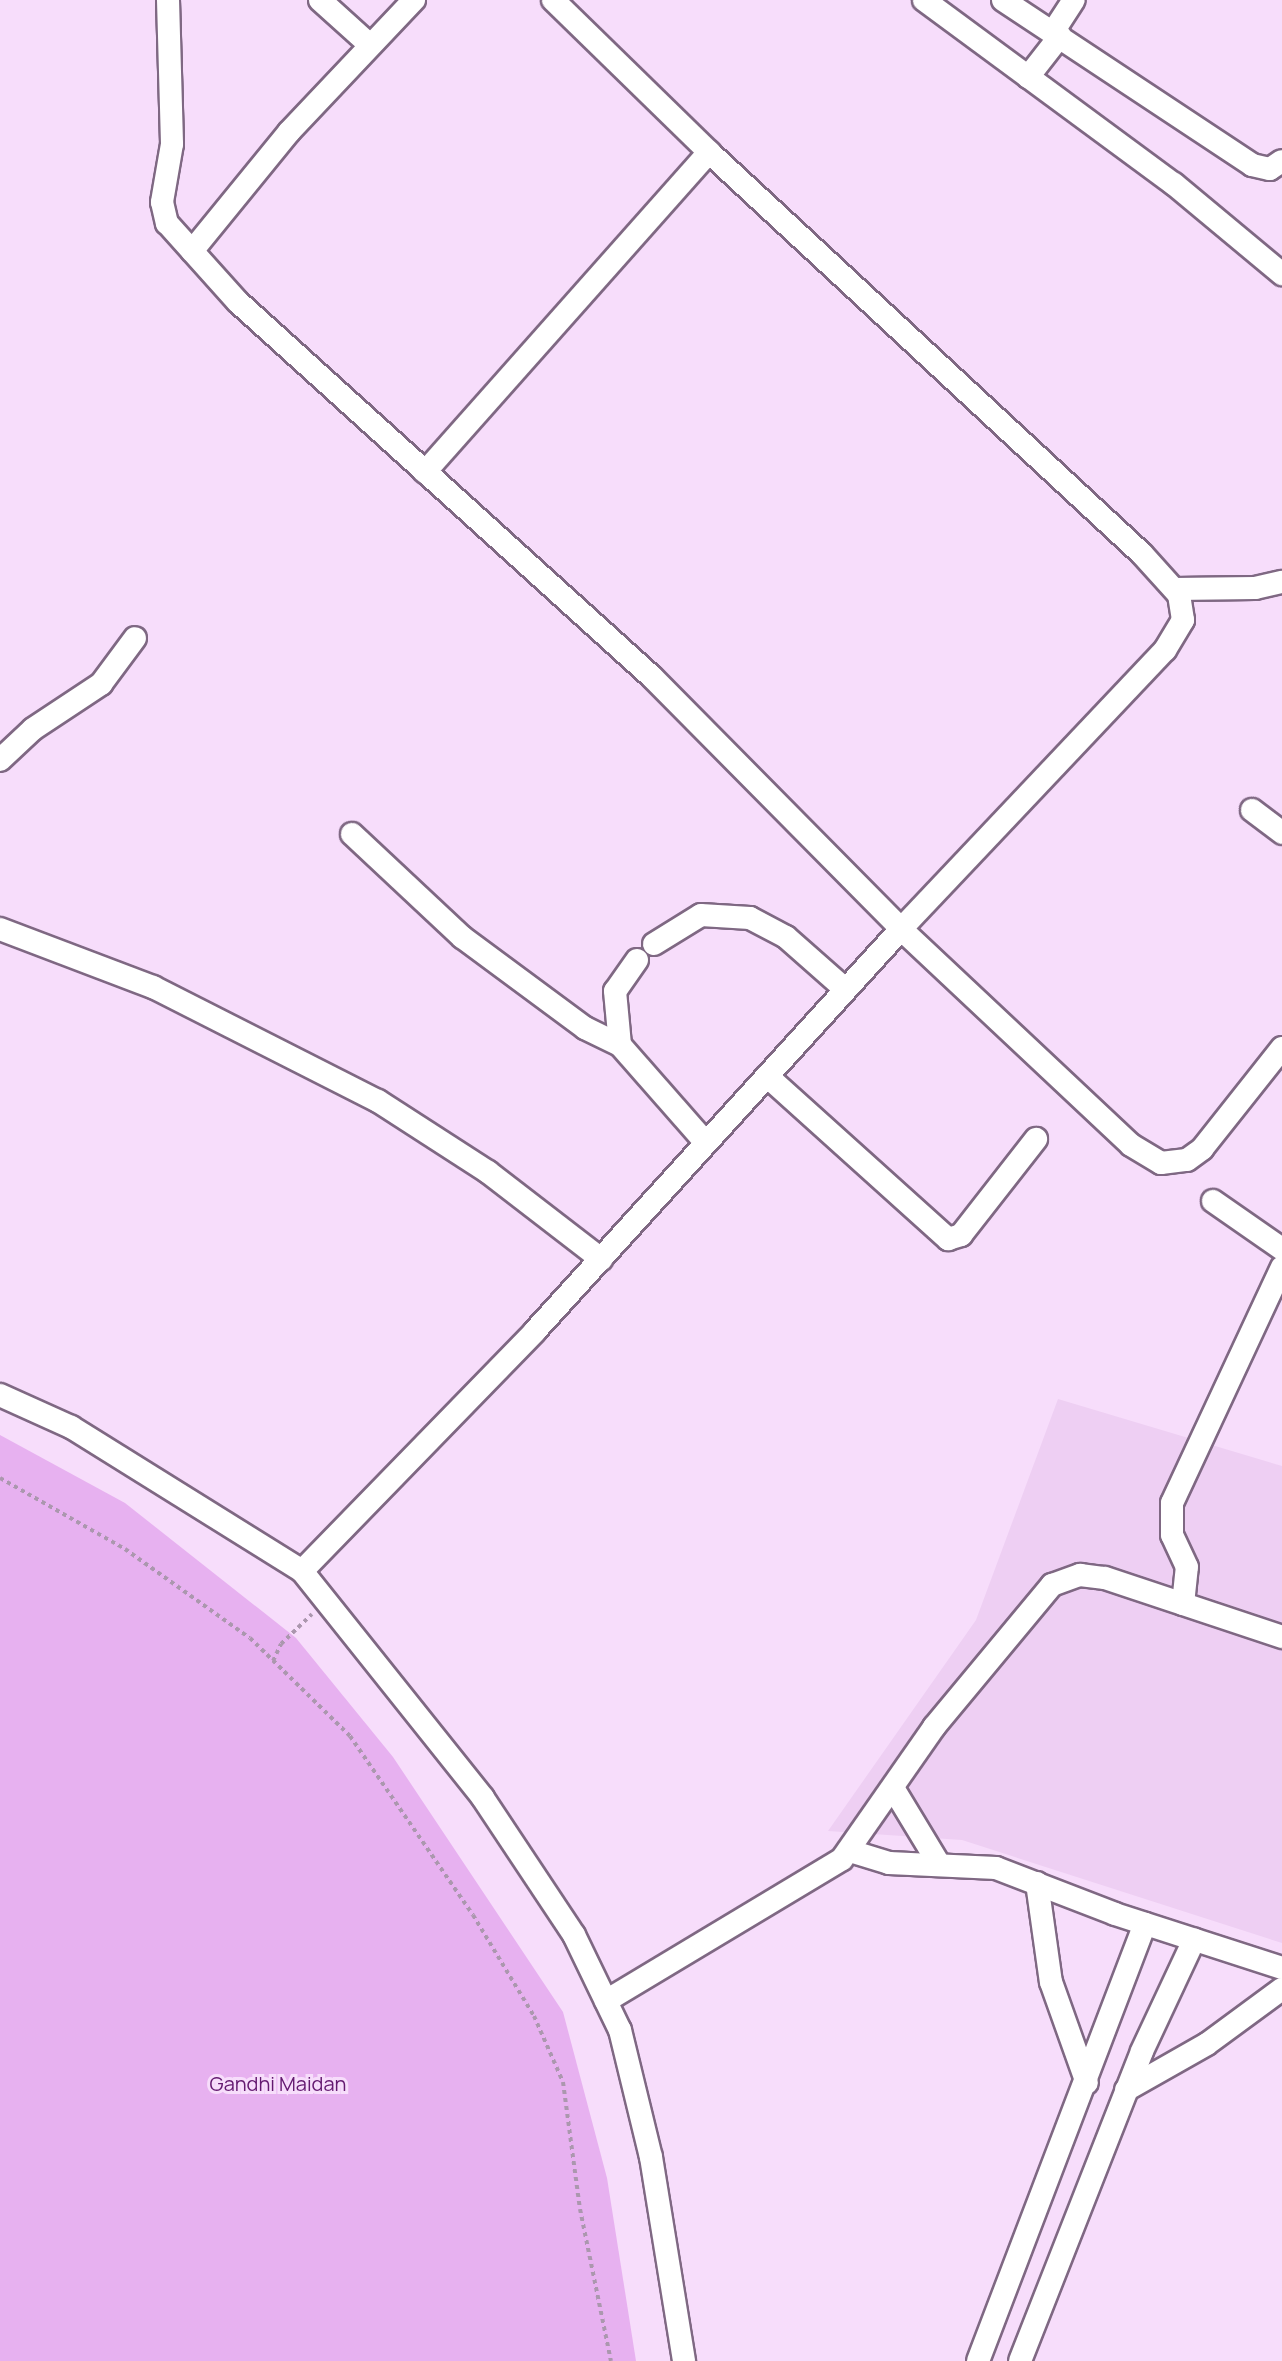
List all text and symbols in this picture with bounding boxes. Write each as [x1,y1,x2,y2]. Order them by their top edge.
park label: Gandhi Maidan [210,2071,346,2095]

